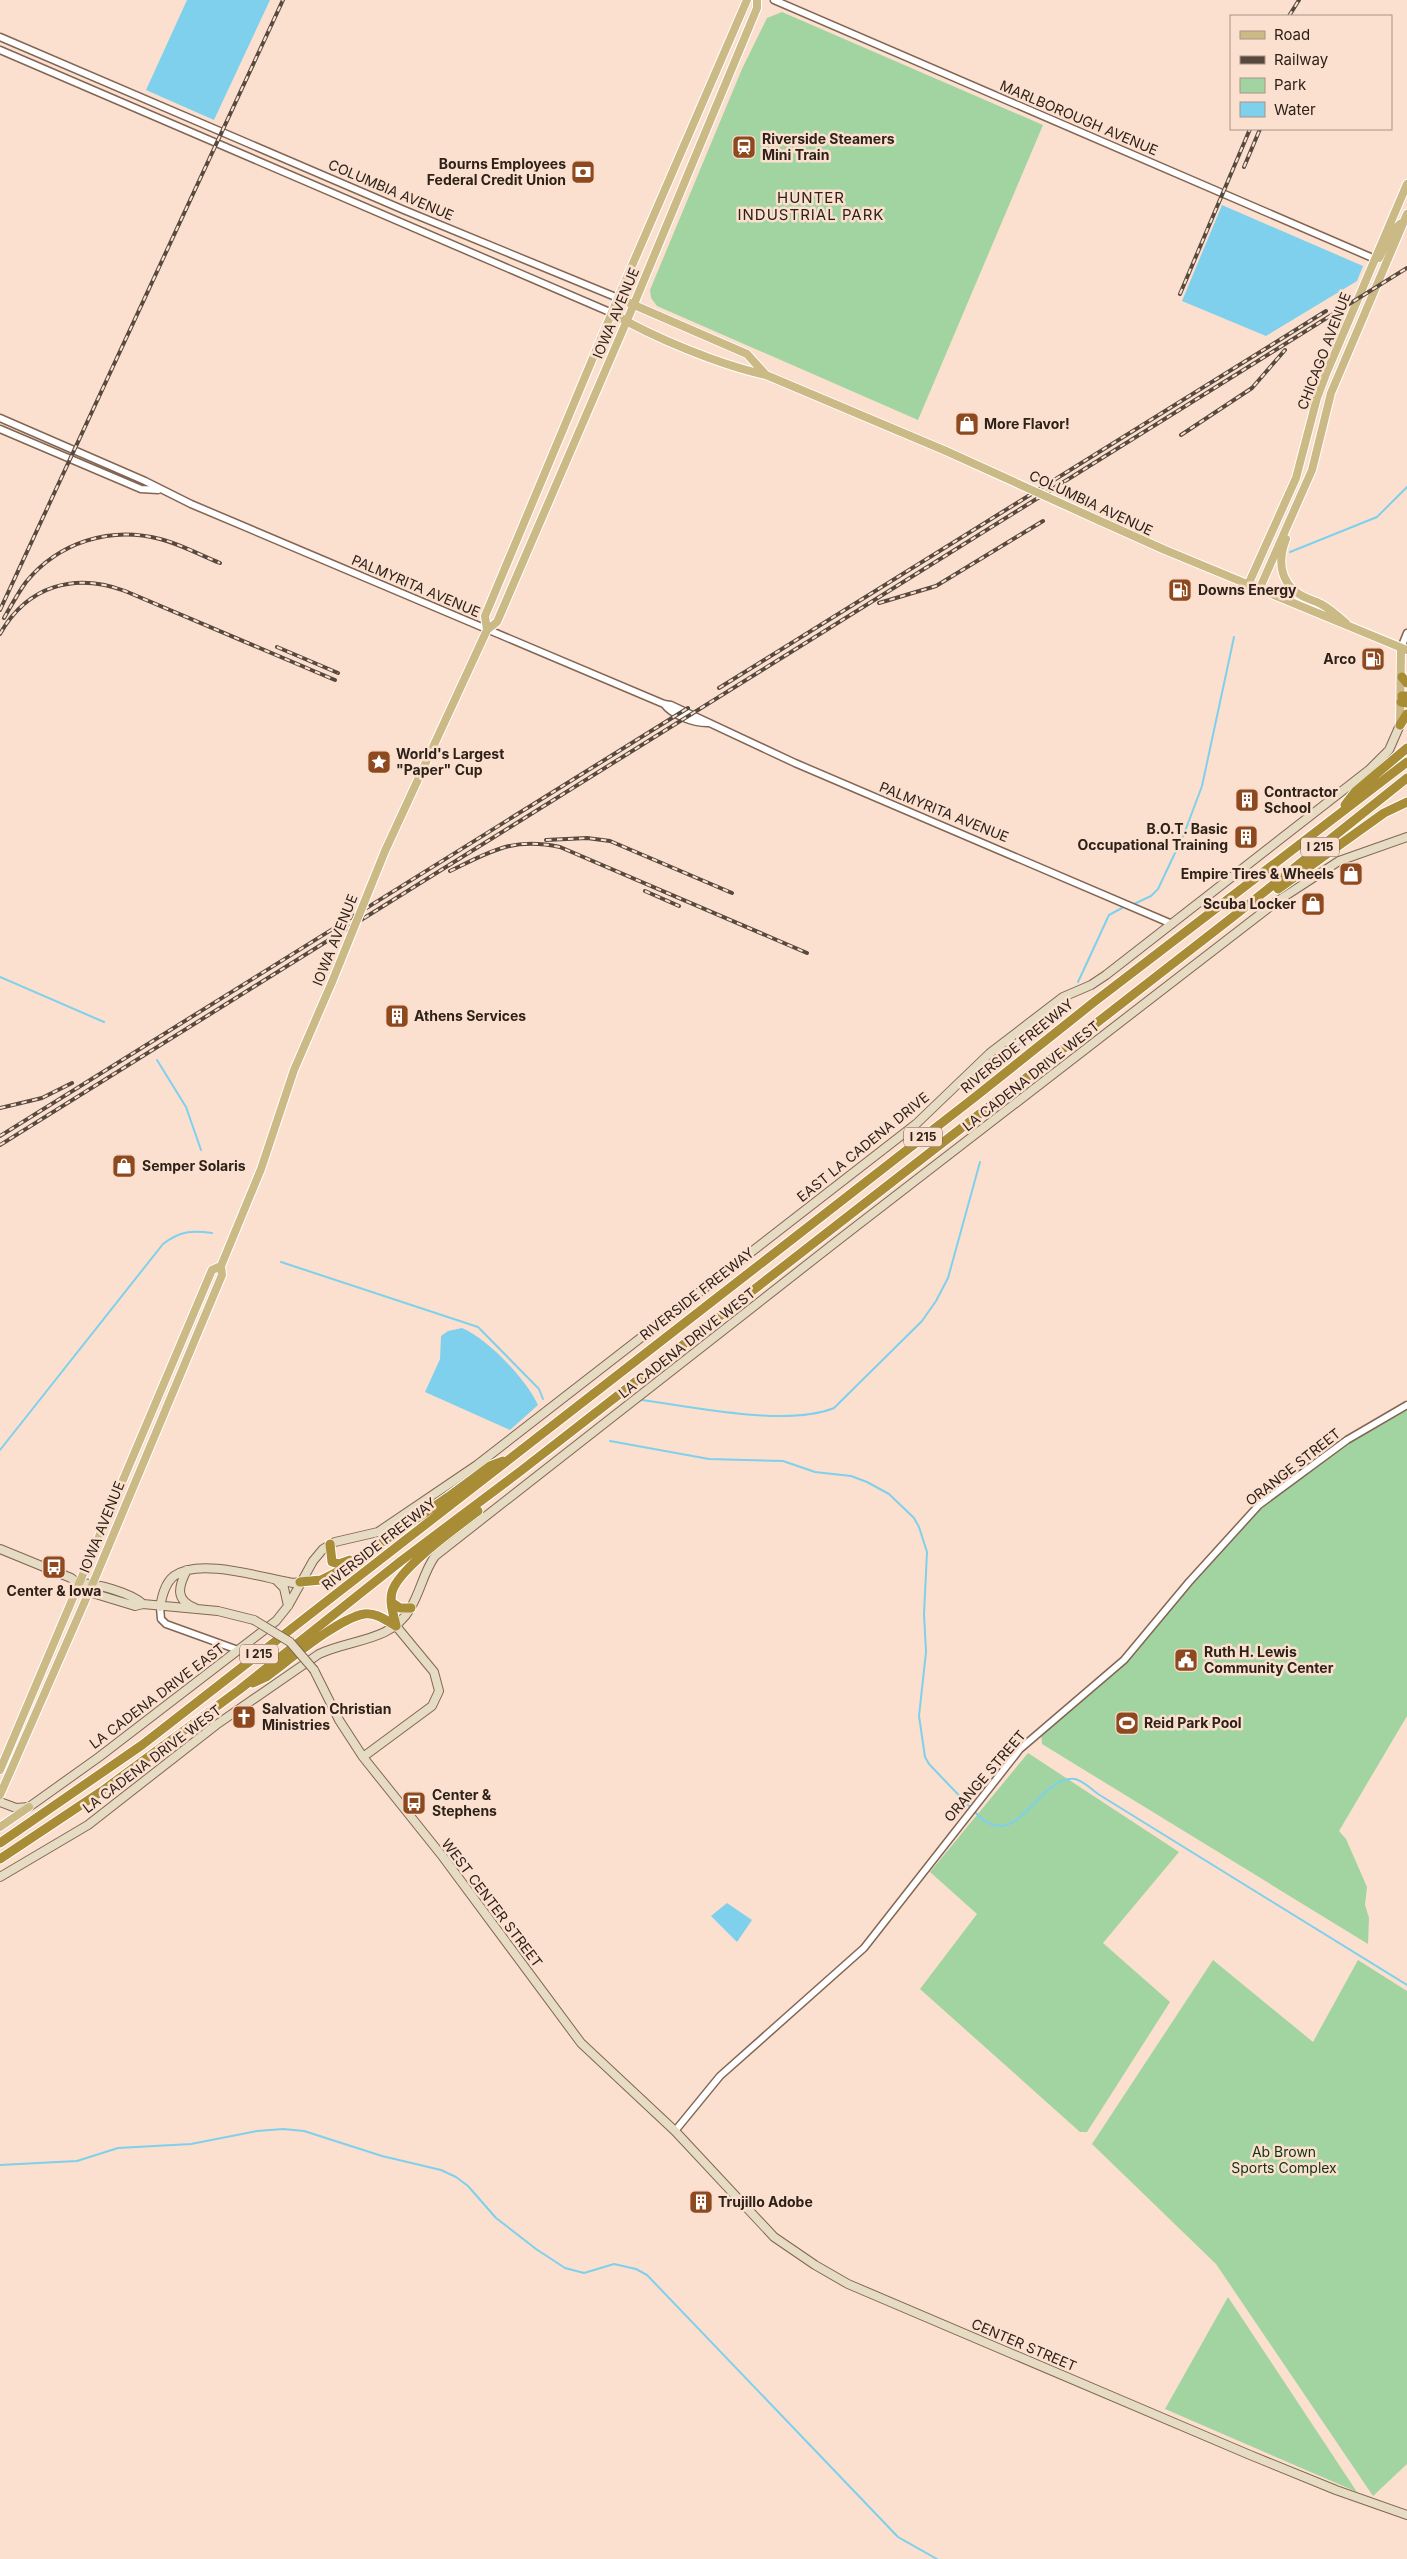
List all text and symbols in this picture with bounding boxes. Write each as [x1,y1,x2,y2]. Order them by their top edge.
legend [1230,15,1392,130]
text: Road [1274,25,1310,44]
text: Railway [1274,50,1329,69]
text: Park [1274,75,1307,94]
street label: MARLBOROUGH AVENUE [998,76,1161,159]
text: Water [1274,100,1316,119]
place label: Riverside Steamers Mini Train [762,130,895,163]
station icon: Riverside Steamers Mini Train [731,134,757,160]
street label: COLUMBIA AVENUE [326,155,456,224]
place label: Bourns Employees Federal Credit Union [427,155,566,188]
bank icon: Bourns Employees Federal Credit Union [570,159,596,185]
district label: HUNTER INDUSTRIAL PARK [738,188,884,224]
street label: IOWA AVENUE [589,265,642,361]
street label: CHICAGO AVENUE [1293,290,1354,412]
shop icon: More Flavor! [954,411,980,437]
place label: More Flavor! [984,415,1070,432]
street label: COLUMBIA AVENUE [1027,466,1156,539]
street label: PALMYRITA AVENUE [349,551,483,620]
fuel station icon: Downs Energy [1167,577,1193,603]
place label: Downs Energy [1198,581,1297,598]
fuel station icon: Arco [1360,646,1386,672]
place label: Arco [1323,650,1356,667]
place label: World's Largest "Paper" Cup [396,745,504,778]
place icon: World's Largest "Paper" Cup [366,749,392,775]
street label: PALMYRITA AVENUE [877,778,1011,845]
place label: Contractor School [1264,783,1338,816]
building icon: Contractor School [1234,787,1260,813]
place label: B.O.T. Basic Occupational Training [1077,820,1228,853]
building icon: B.O.T. Basic Occupational Training [1233,824,1259,850]
road number: I 215 [1301,838,1339,856]
shop icon: Empire Tires & Wheels [1338,861,1364,887]
place label: Empire Tires & Wheels [1181,865,1334,882]
shop icon: Scuba Locker [1300,891,1326,917]
street label: IOWA AVENUE [308,892,361,988]
place label: Scuba Locker [1203,895,1296,912]
street label: RIVERSIDE FREEWAY [957,995,1077,1096]
building icon: Athens Services [384,1003,410,1029]
place label: Athens Services [414,1007,526,1024]
street label: LA CADENA DRIVE WEST [959,1017,1102,1134]
street label: EAST LA CADENA DRIVE [793,1088,932,1205]
road number: I 215 [904,1128,942,1146]
shop icon: Semper Solaris [111,1153,137,1179]
place label: Semper Solaris [142,1157,246,1174]
street label: RIVERSIDE FREEWAY [636,1243,758,1343]
street label: LA CADENA DRIVE WEST [615,1284,758,1401]
street label: ORANGE STREET [1242,1424,1343,1509]
street label: IOWA AVENUE [75,1479,128,1575]
street label: RIVERSIDE FREEWAY [318,1493,440,1593]
bus stop icon: Center & Iowa [41,1554,67,1580]
place label: Center & Iowa [7,1582,101,1599]
street label: LA CADENA DRIVE EAST [86,1639,228,1752]
place label: Ruth H. Lewis Community Center [1204,1643,1334,1676]
road number: I 215 [240,1645,278,1664]
public building icon: Ruth H. Lewis Community Center [1173,1647,1199,1673]
place label: Salvation Christian Ministries [262,1700,391,1733]
street label: LA CADENA DRIVE WEST [79,1701,224,1816]
church icon: Salvation Christian Ministries [231,1704,257,1730]
sports icon: Reid Park Pool [1114,1710,1140,1736]
place label: Reid Park Pool [1144,1714,1242,1731]
street label: ORANGE STREET [940,1726,1029,1825]
place label: Center & Stephens [432,1786,497,1819]
bus stop icon: Center & Stephens [401,1790,427,1816]
street label: WEST CENTER STREET [438,1835,546,1970]
park label: Ab Brown Sports Complex [1231,2143,1337,2176]
building icon: Trujillo Adobe [688,2189,714,2215]
place label: Trujillo Adobe [718,2193,813,2210]
street label: CENTER STREET [969,2315,1079,2374]

